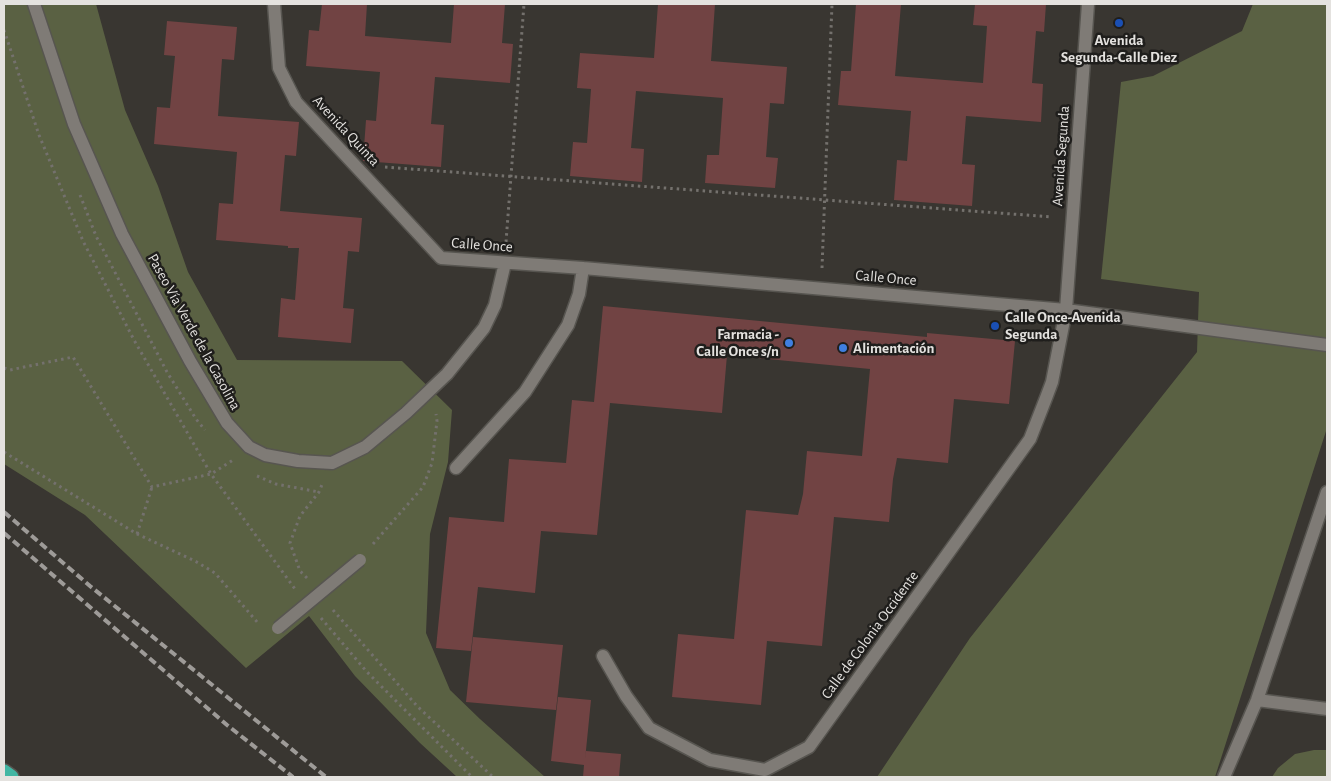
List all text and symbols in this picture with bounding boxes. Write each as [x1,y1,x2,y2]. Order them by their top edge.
marker: Avenida Segunda-Calle Diez [1113,17,1125,29]
place label: Avenida Segunda-Calle Diez [1061,31,1177,66]
street label: Avenida Quinta [309,92,383,170]
street label: Avenida Segunda [1049,105,1073,207]
street label: Calle Once [451,234,513,256]
street label: Paseo Vía Verde de la Gasolina [144,251,244,413]
street label: Calle Once [855,266,917,290]
place label: Calle Once-Avenida Segunda [1005,308,1121,343]
marker: Calle Once-Avenida Segunda [989,320,1001,332]
place label: Farmacia - Calle Once s/n [696,325,779,360]
marker: Farmacia - Calle Once s/n [783,337,795,349]
place label: Alimentación [853,339,934,357]
marker: Alimentación [837,342,849,354]
street label: Calle de Colonia Occidente [817,567,923,703]

